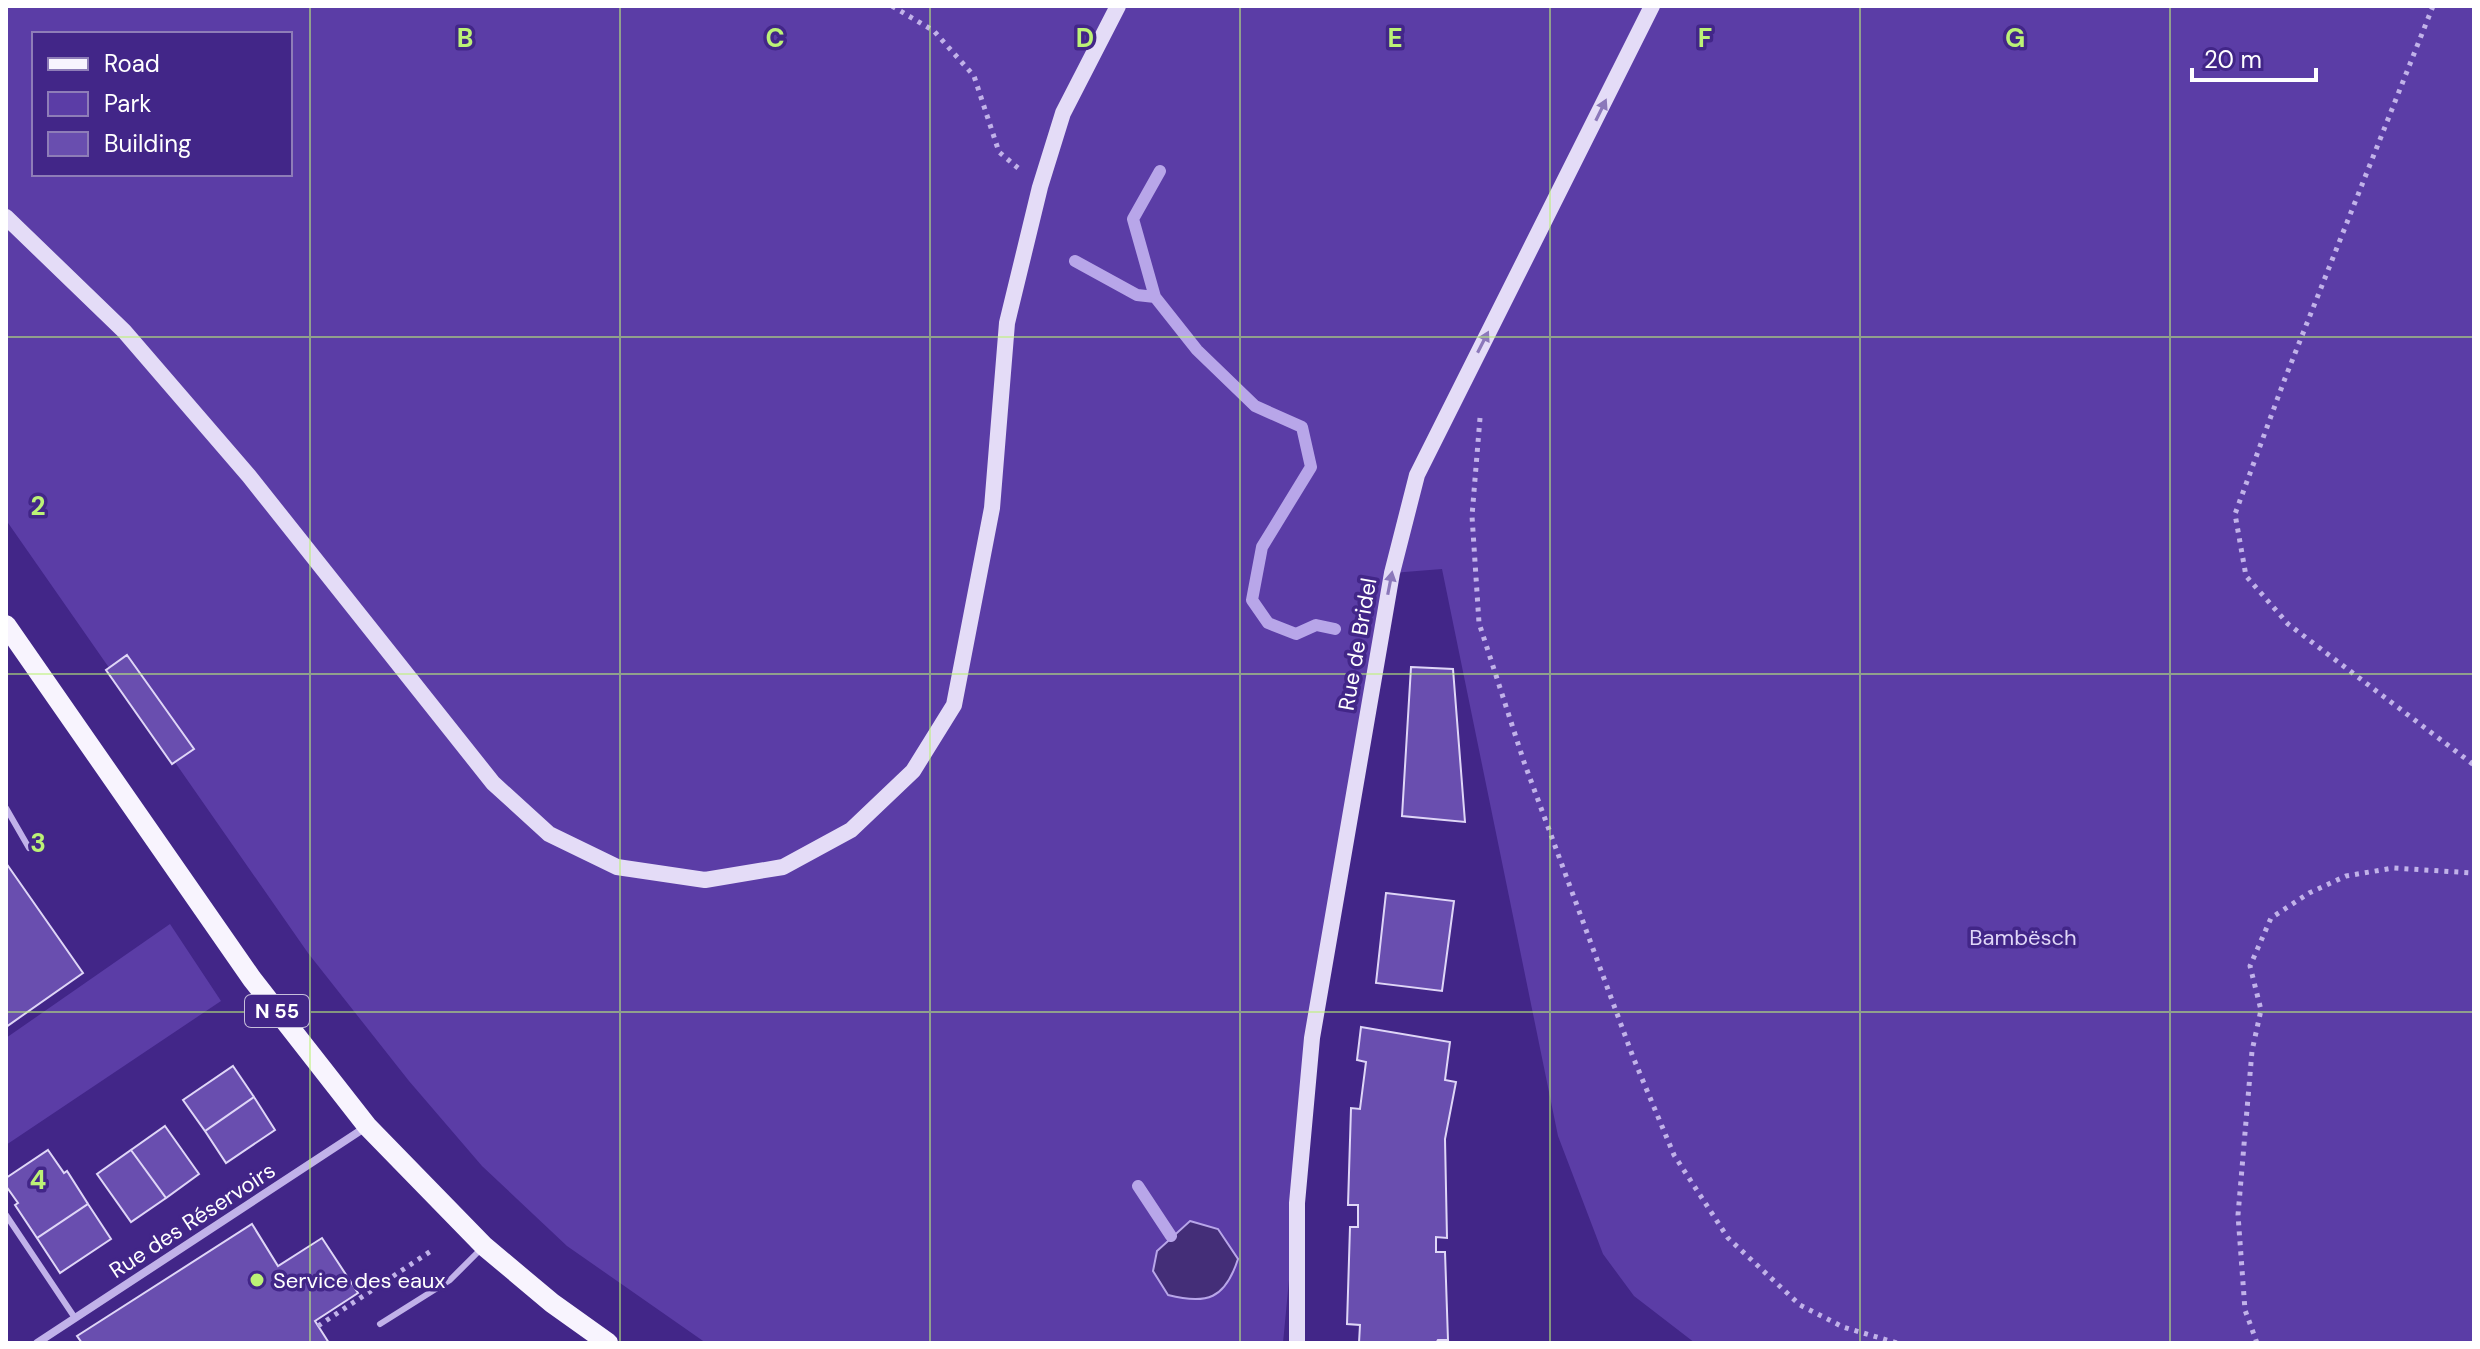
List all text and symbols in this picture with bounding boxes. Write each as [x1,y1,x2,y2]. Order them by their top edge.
text: B [457,21,473,55]
text: C [765,21,785,55]
text: D [1076,21,1094,55]
text: E [1387,21,1403,55]
text: F [1698,21,1712,55]
text: G [2005,21,2025,55]
legend [32,32,292,176]
scale bar [2192,32,2316,82]
text: 20 m [2204,44,2262,75]
text: Road [104,48,160,79]
text: Park [104,88,151,119]
one-way arrow [1594,99,1608,122]
text: Building [104,128,191,159]
one-way arrow [1476,330,1490,353]
text: 2 [30,489,46,523]
one-way arrow [1385,570,1397,595]
street label: Rue de Bridel [1332,576,1383,713]
text: 3 [30,826,46,860]
park label: Bambësch [1969,923,2077,952]
road number: N 55 [245,995,309,1027]
street label: Rue des Réservoirs [104,1156,281,1285]
text: 4 [30,1163,46,1197]
place label: Service des eaux [273,1266,445,1295]
marker: Service des eaux [248,1271,266,1289]

